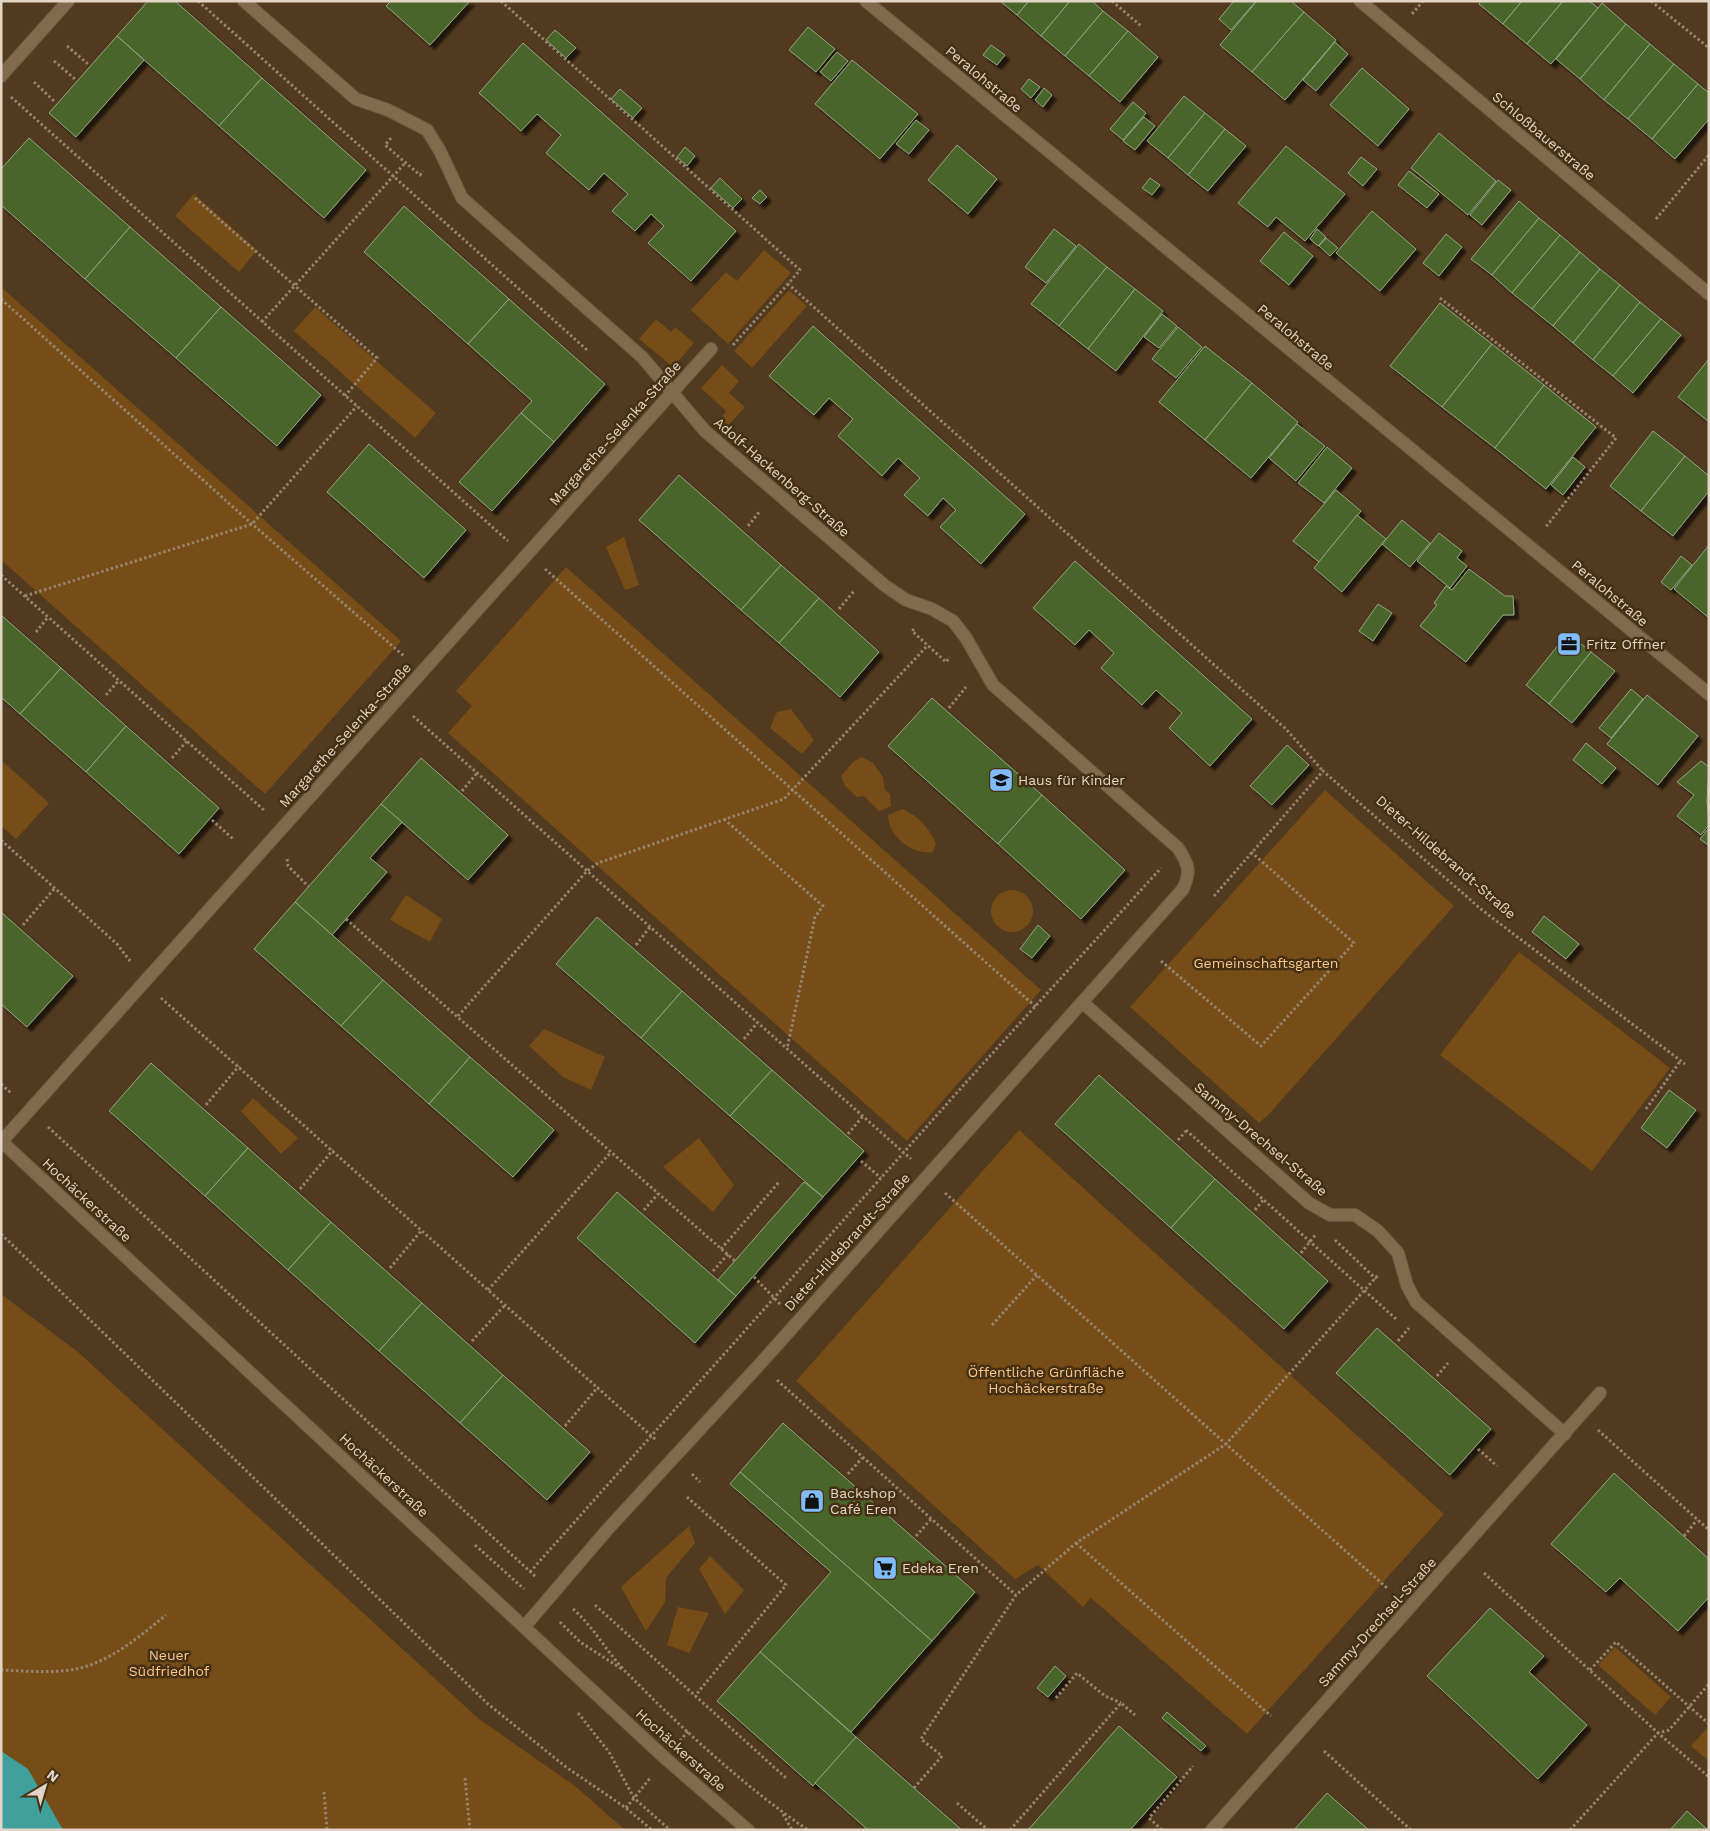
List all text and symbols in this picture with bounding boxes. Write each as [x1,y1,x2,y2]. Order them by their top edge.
street label: Peralohstraße [943,42,1025,116]
street label: Schloßbauerstraße [1489,88,1599,184]
street label: Peralohstraße [1255,300,1337,374]
street label: Margarethe-Selenka-Straße [546,358,684,508]
street label: Adolf-Hackenberg-Straße [711,414,853,540]
street label: Peralohstraße [1569,556,1651,630]
office icon: Fritz Offner [1556,631,1582,657]
place label: Fritz Offner [1586,636,1666,652]
street label: Margarethe-Selenka-Straße [276,660,414,810]
school or university icon: Haus für Kinder [988,767,1014,793]
place label: Haus für Kinder [1018,772,1125,788]
street label: Dieter-Hildebrandt-Straße [1373,792,1519,922]
park label: Gemeinschaftsgarten [1193,955,1339,971]
street label: Sammy-Drechsel-Straße [1191,1079,1331,1199]
street label: Hochäckerstraße [39,1155,135,1245]
street label: Dieter-Hildebrandt-Straße [781,1170,913,1314]
park label: Öffentliche Grünfläche Hochäckerstraße [968,1364,1124,1396]
street label: Hochäckerstraße [336,1430,432,1520]
place label: Backshop Café Eren [830,1485,897,1517]
shop icon: Backshop Café Eren [799,1488,825,1514]
street label: Sammy-Drechsel-Straße [1315,1554,1439,1690]
supermarket icon: Edeka Eren [872,1555,898,1581]
place label: Edeka Eren [902,1560,979,1576]
park label: Neuer Südfriedhof [129,1647,210,1679]
street label: Hochäckerstraße [633,1705,729,1795]
north arrow [20,1761,70,1811]
text: N [44,1766,62,1785]

